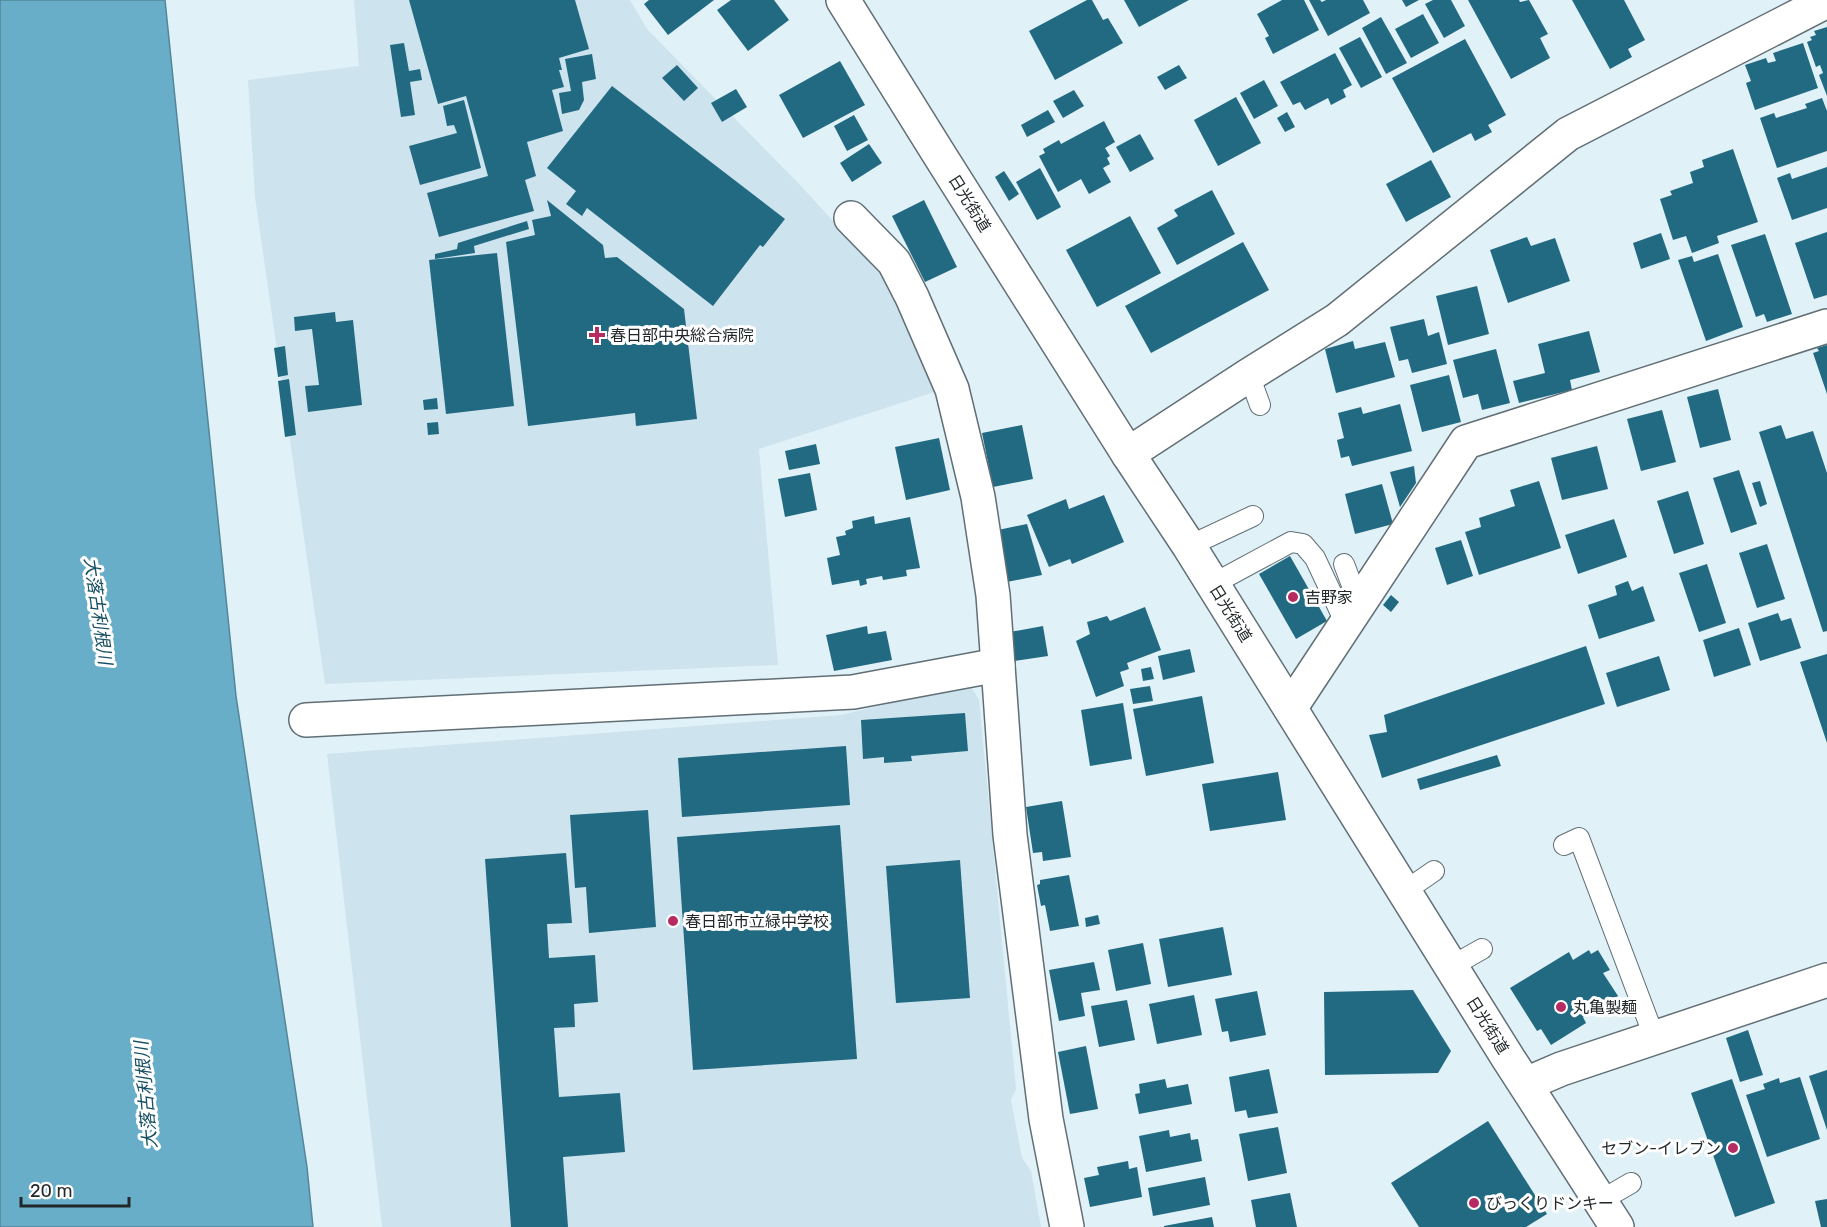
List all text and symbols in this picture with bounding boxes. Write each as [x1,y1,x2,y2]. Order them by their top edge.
street label: 日光街道 [945,171,995,235]
marker: 春日部中央総合病院 [588,326,606,344]
place label: 春日部中央総合病院 [610,326,754,345]
water label: 大落古利根川 [80,556,117,668]
street label: 日光街道 [1206,581,1256,645]
place label: 吉野家 [1305,588,1353,607]
marker: 吉野家 [1286,590,1300,604]
place label: 春日部市立緑中学校 [685,912,829,931]
marker: 春日部市立緑中学校 [666,914,680,928]
street label: 日光街道 [1463,993,1513,1057]
place label: 丸亀製麺 [1573,998,1637,1017]
marker: 丸亀製麺 [1554,1000,1568,1014]
water label: 大落古利根川 [130,1038,162,1150]
place label: セブン-イレブン [1601,1139,1721,1158]
marker: セブン-イレブン [1726,1141,1740,1155]
scale bar [21,1170,129,1208]
text: 20 m [30,1180,72,1202]
place label: びっくりドンキー [1486,1194,1614,1213]
marker: びっくりドンキー [1467,1196,1481,1210]

